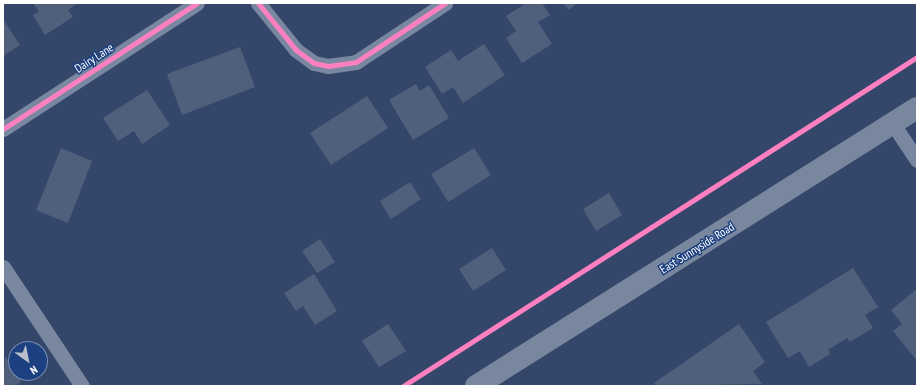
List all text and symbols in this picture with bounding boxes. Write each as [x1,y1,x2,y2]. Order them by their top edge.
street label: Dairy Lane [72,40,116,76]
street label: East Sunnyside Road [657,219,737,277]
north arrow [8,341,48,381]
text: N [28,363,40,378]

